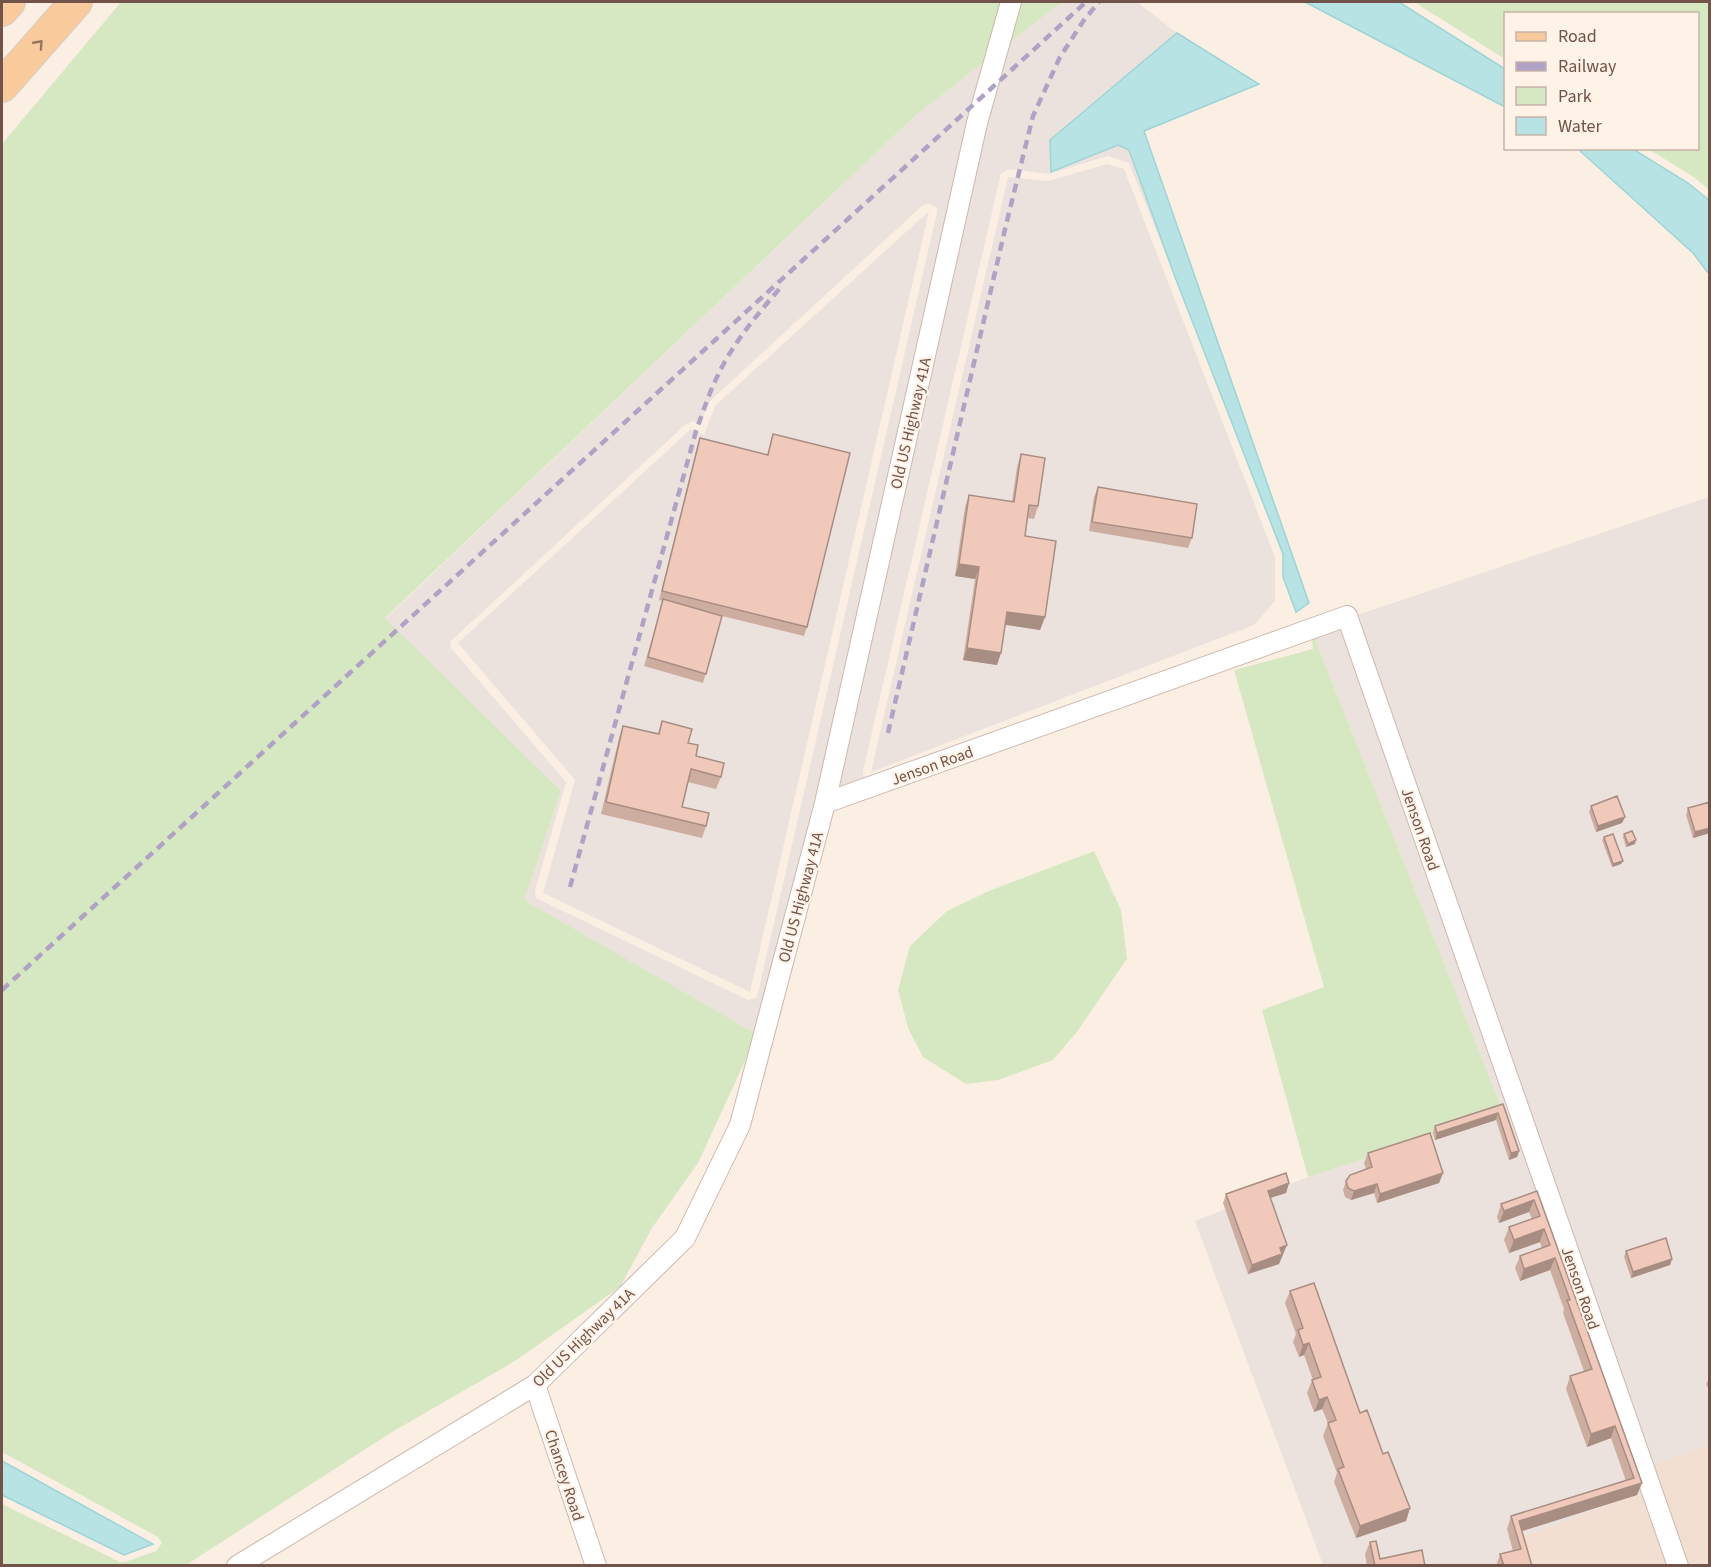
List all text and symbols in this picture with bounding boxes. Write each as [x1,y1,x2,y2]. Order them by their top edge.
legend [1504,12,1699,150]
text: Road [1558,24,1597,49]
one-way arrow [32,40,43,50]
text: Railway [1558,54,1617,79]
text: Park [1558,84,1592,109]
text: Water [1558,114,1602,139]
street label: Old US Highway 41A [885,355,937,491]
street label: Jenson Road [888,741,977,791]
street label: Jenson Road [1396,785,1444,874]
street label: Old US Highway 41A [773,829,829,965]
street label: Jenson Road [1556,1244,1604,1333]
street label: Old US Highway 41A [528,1283,640,1392]
street label: Chancey Road [539,1427,589,1524]

